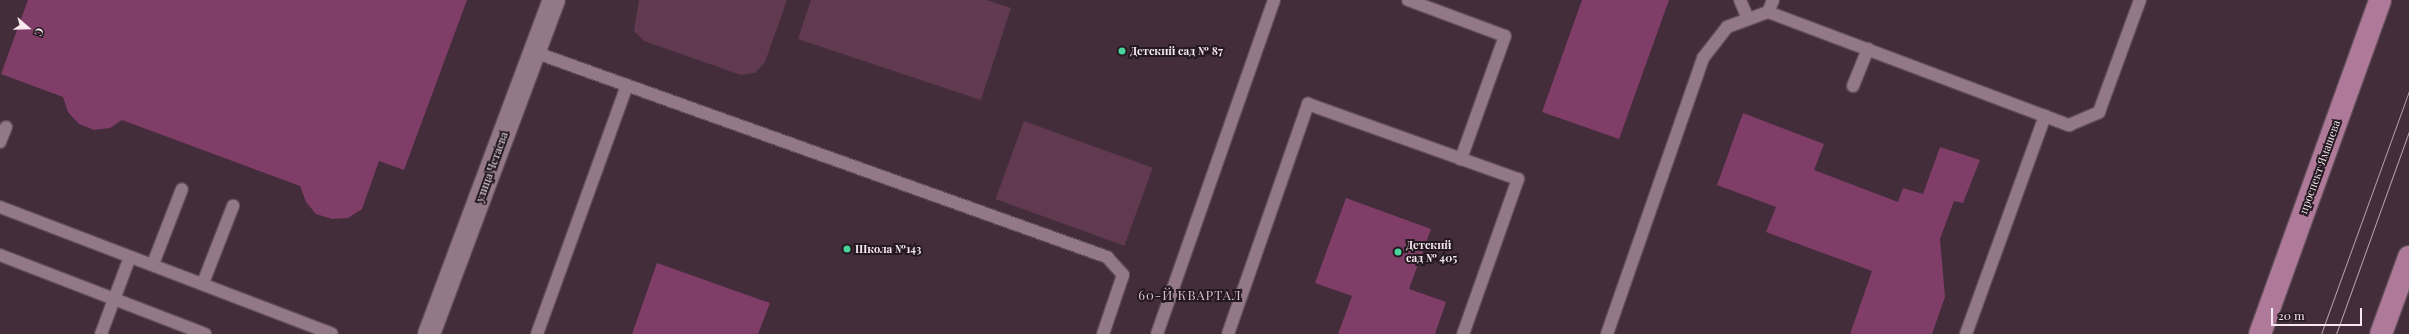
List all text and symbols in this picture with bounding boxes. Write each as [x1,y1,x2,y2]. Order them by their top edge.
north arrow [8,8,48,48]
text: С [31,26,48,38]
place label: Детский сад № 87 [1130,44,1223,58]
marker: Детский сад № 87 [1117,46,1127,56]
street label: проспект Ямашева [2297,118,2343,216]
street label: улица Четаева [473,130,511,204]
place label: Детский сад № 405 [1406,239,1458,265]
place label: Школа №143 [855,242,921,256]
marker: Школа №143 [842,244,852,254]
marker: Детский сад № 405 [1393,247,1403,257]
district label: 60-Й КВАРТАЛ [1138,287,1242,303]
scale bar [2273,300,2364,326]
text: 20 m [2278,307,2305,323]

